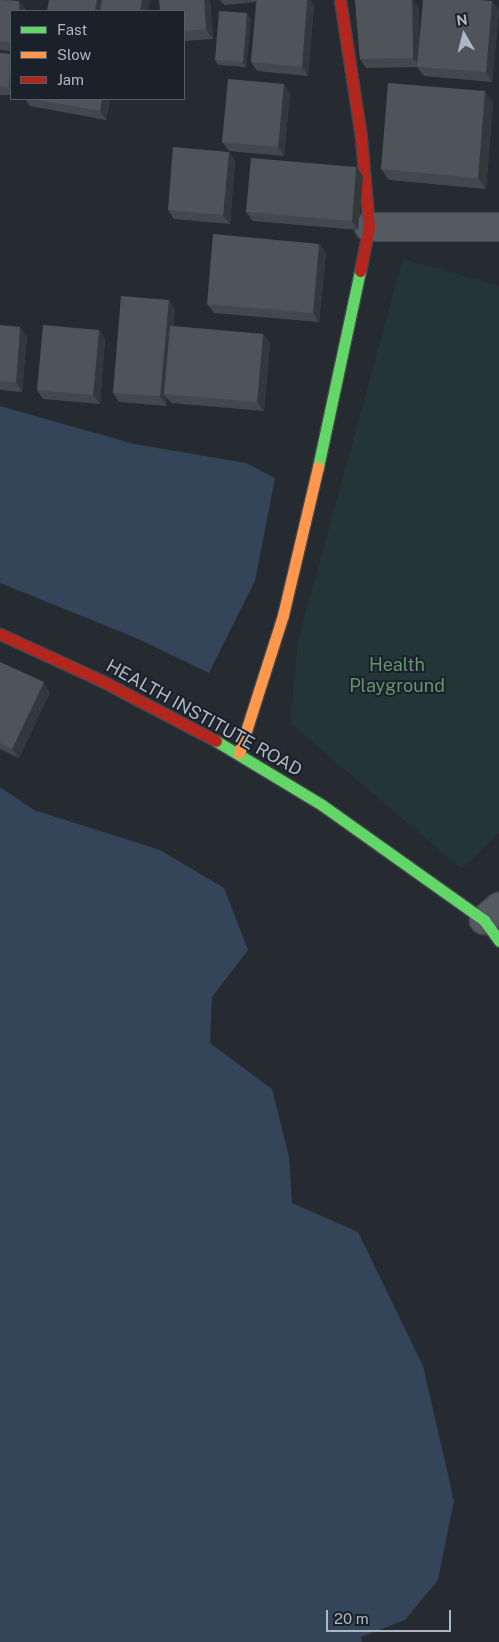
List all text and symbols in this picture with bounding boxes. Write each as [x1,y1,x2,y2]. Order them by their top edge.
legend [10,10,185,100]
north arrow [439,10,489,60]
text: N [455,11,468,29]
text: Fast [57,21,87,38]
text: Slow [57,46,91,63]
text: Jam [57,71,84,88]
street label: HEALTH INSTITUTE ROAD [102,655,306,781]
park label: Health Playground [349,655,445,698]
scale bar [329,1600,454,1632]
text: 20 m [334,1610,369,1627]

